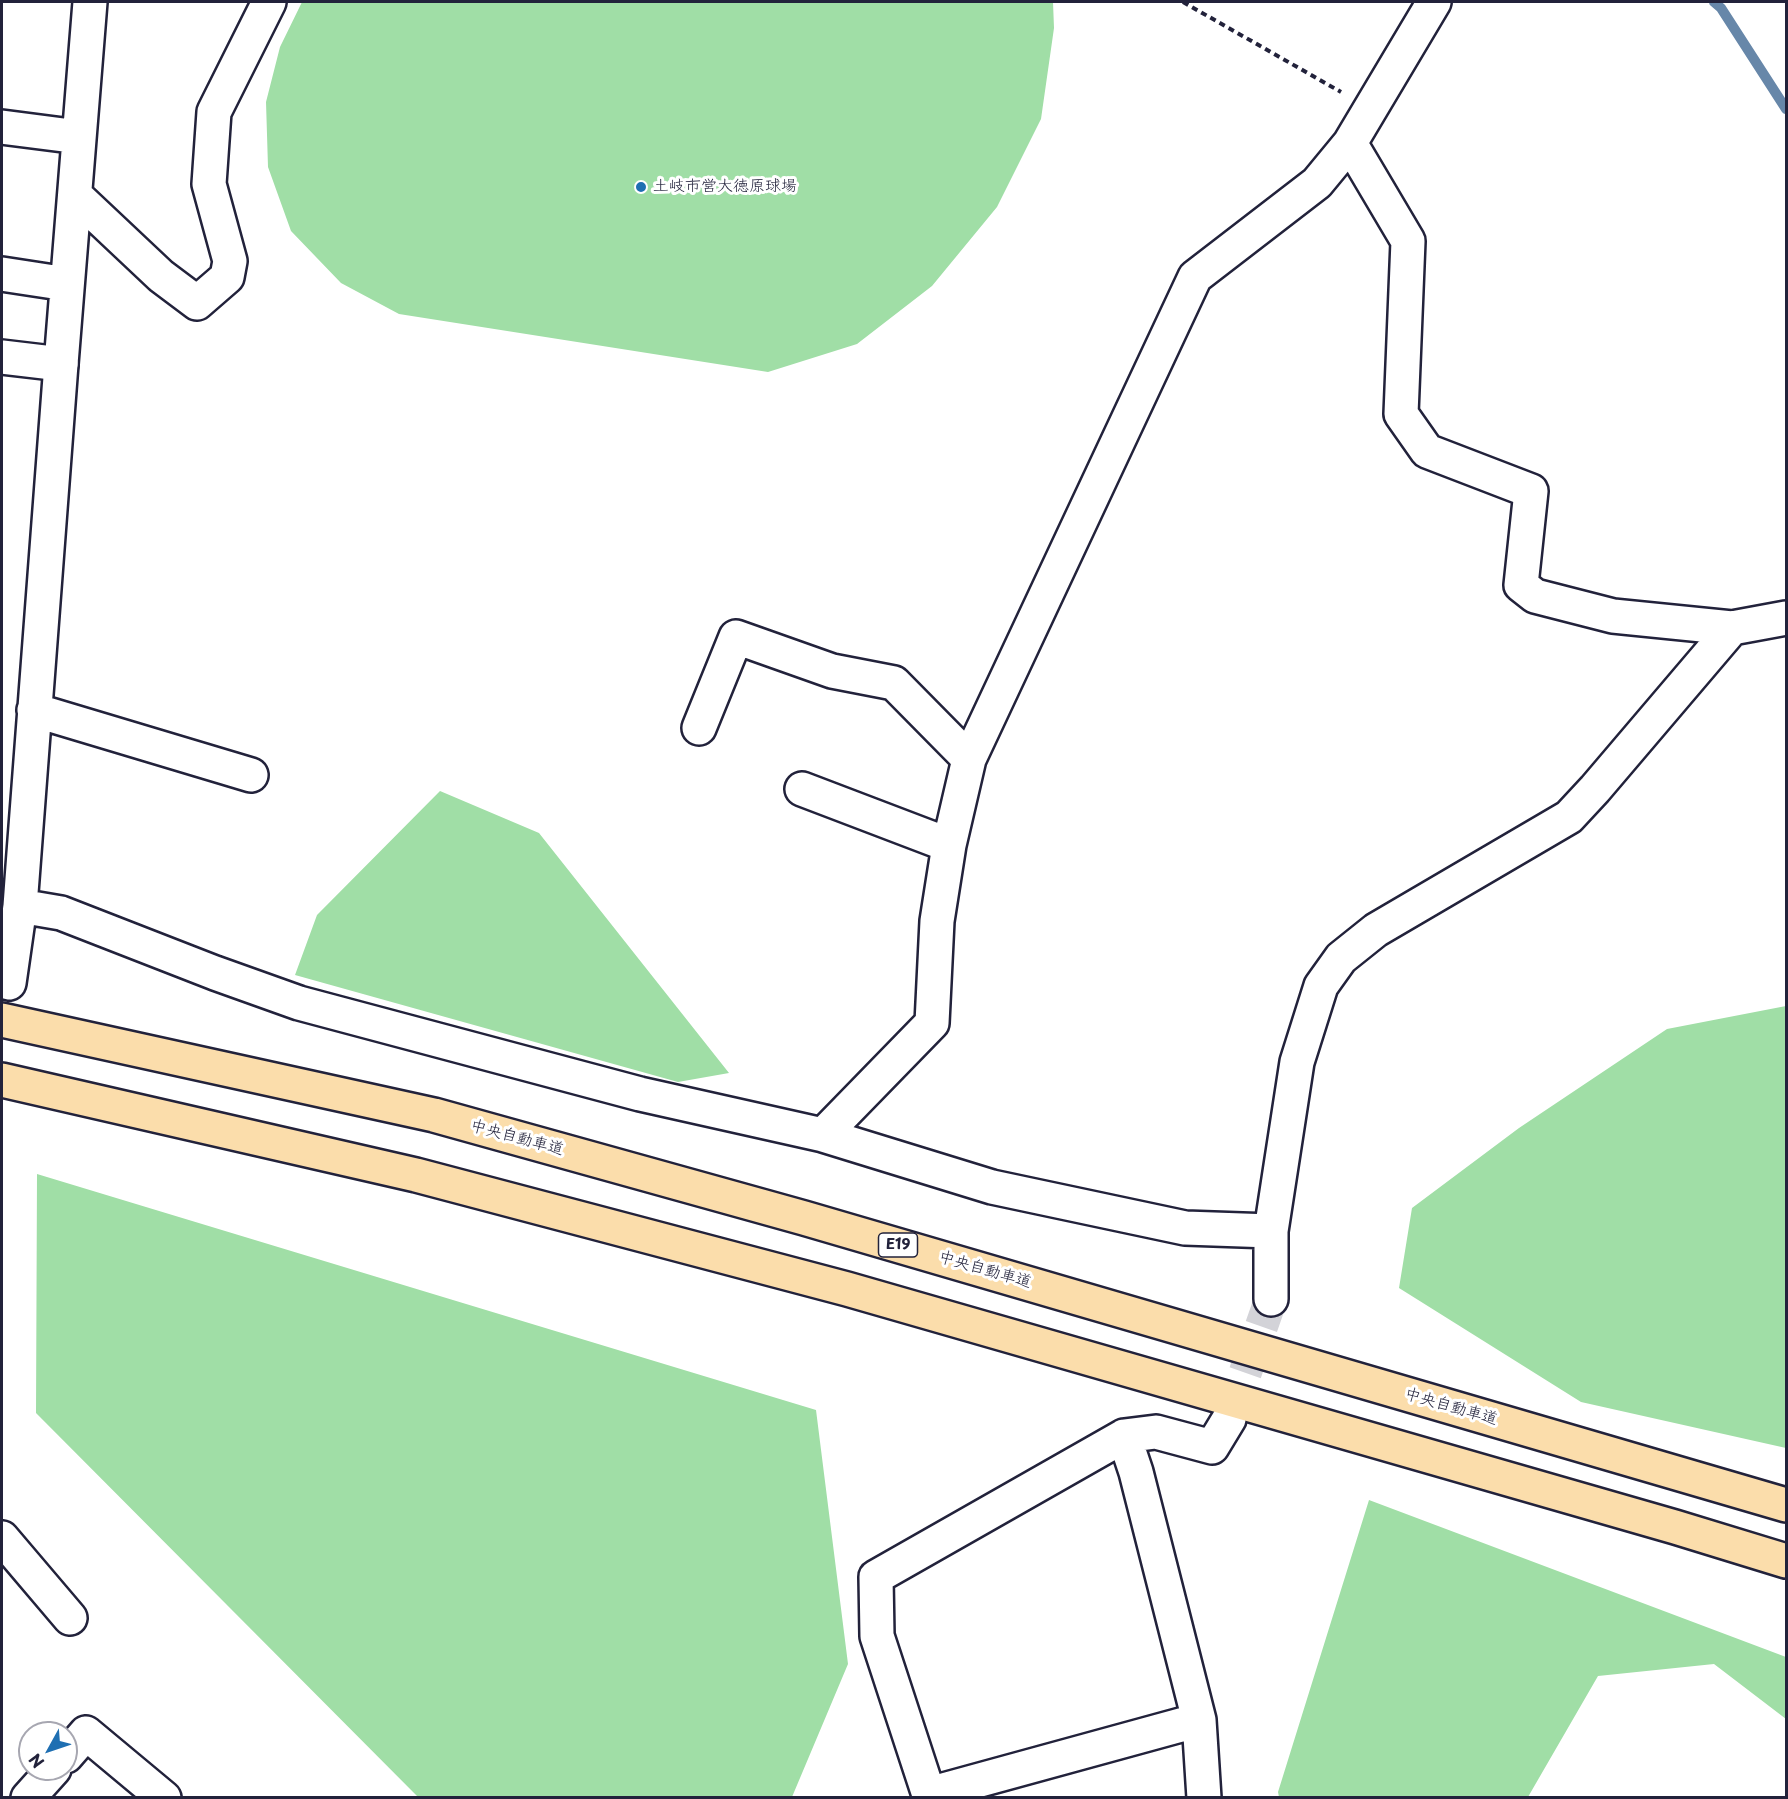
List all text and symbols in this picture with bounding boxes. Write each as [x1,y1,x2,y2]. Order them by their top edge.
place label: 土岐市営大徳原球場 [653,177,797,197]
marker: 土岐市営大徳原球場 [634,180,648,194]
street label: 中央自動車道 [468,1116,566,1160]
road number: E19 [878,1233,918,1257]
street label: 中央自動車道 [936,1248,1034,1292]
street label: 中央自動車道 [1402,1385,1500,1429]
north arrow [18,1721,78,1781]
text: N [22,1749,49,1774]

